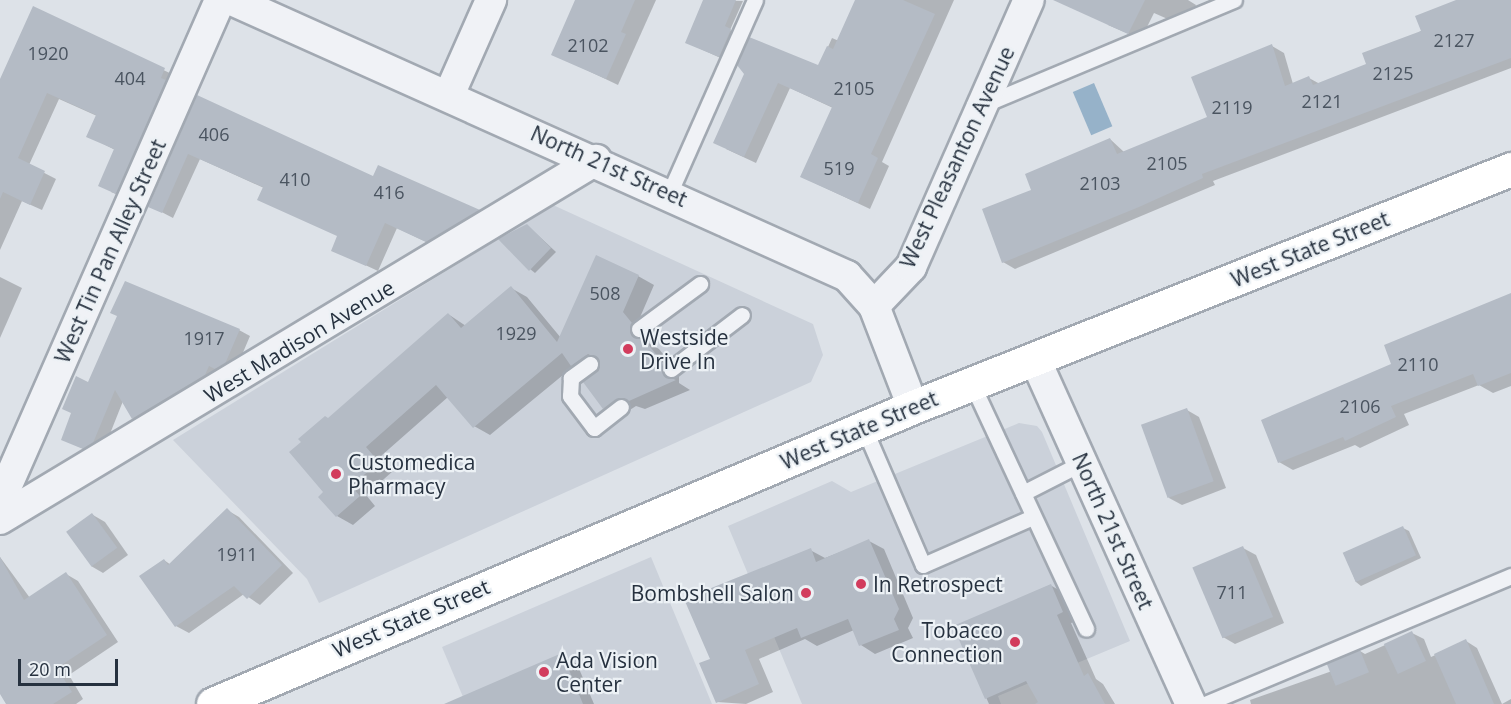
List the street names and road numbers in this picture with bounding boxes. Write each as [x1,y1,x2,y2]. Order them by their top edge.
street label: West Pleasanton Avenue [895,42,1019,272]
street label: North 21st Street [527,120,691,212]
street label: West Tin Pan Alley Street [49,135,171,367]
street label: West State Street [1227,206,1393,292]
street label: West Madison Avenue [200,274,398,408]
street label: West State Street [777,386,941,474]
street label: North 21st Street [1067,449,1159,613]
street label: West State Street [329,574,493,662]

